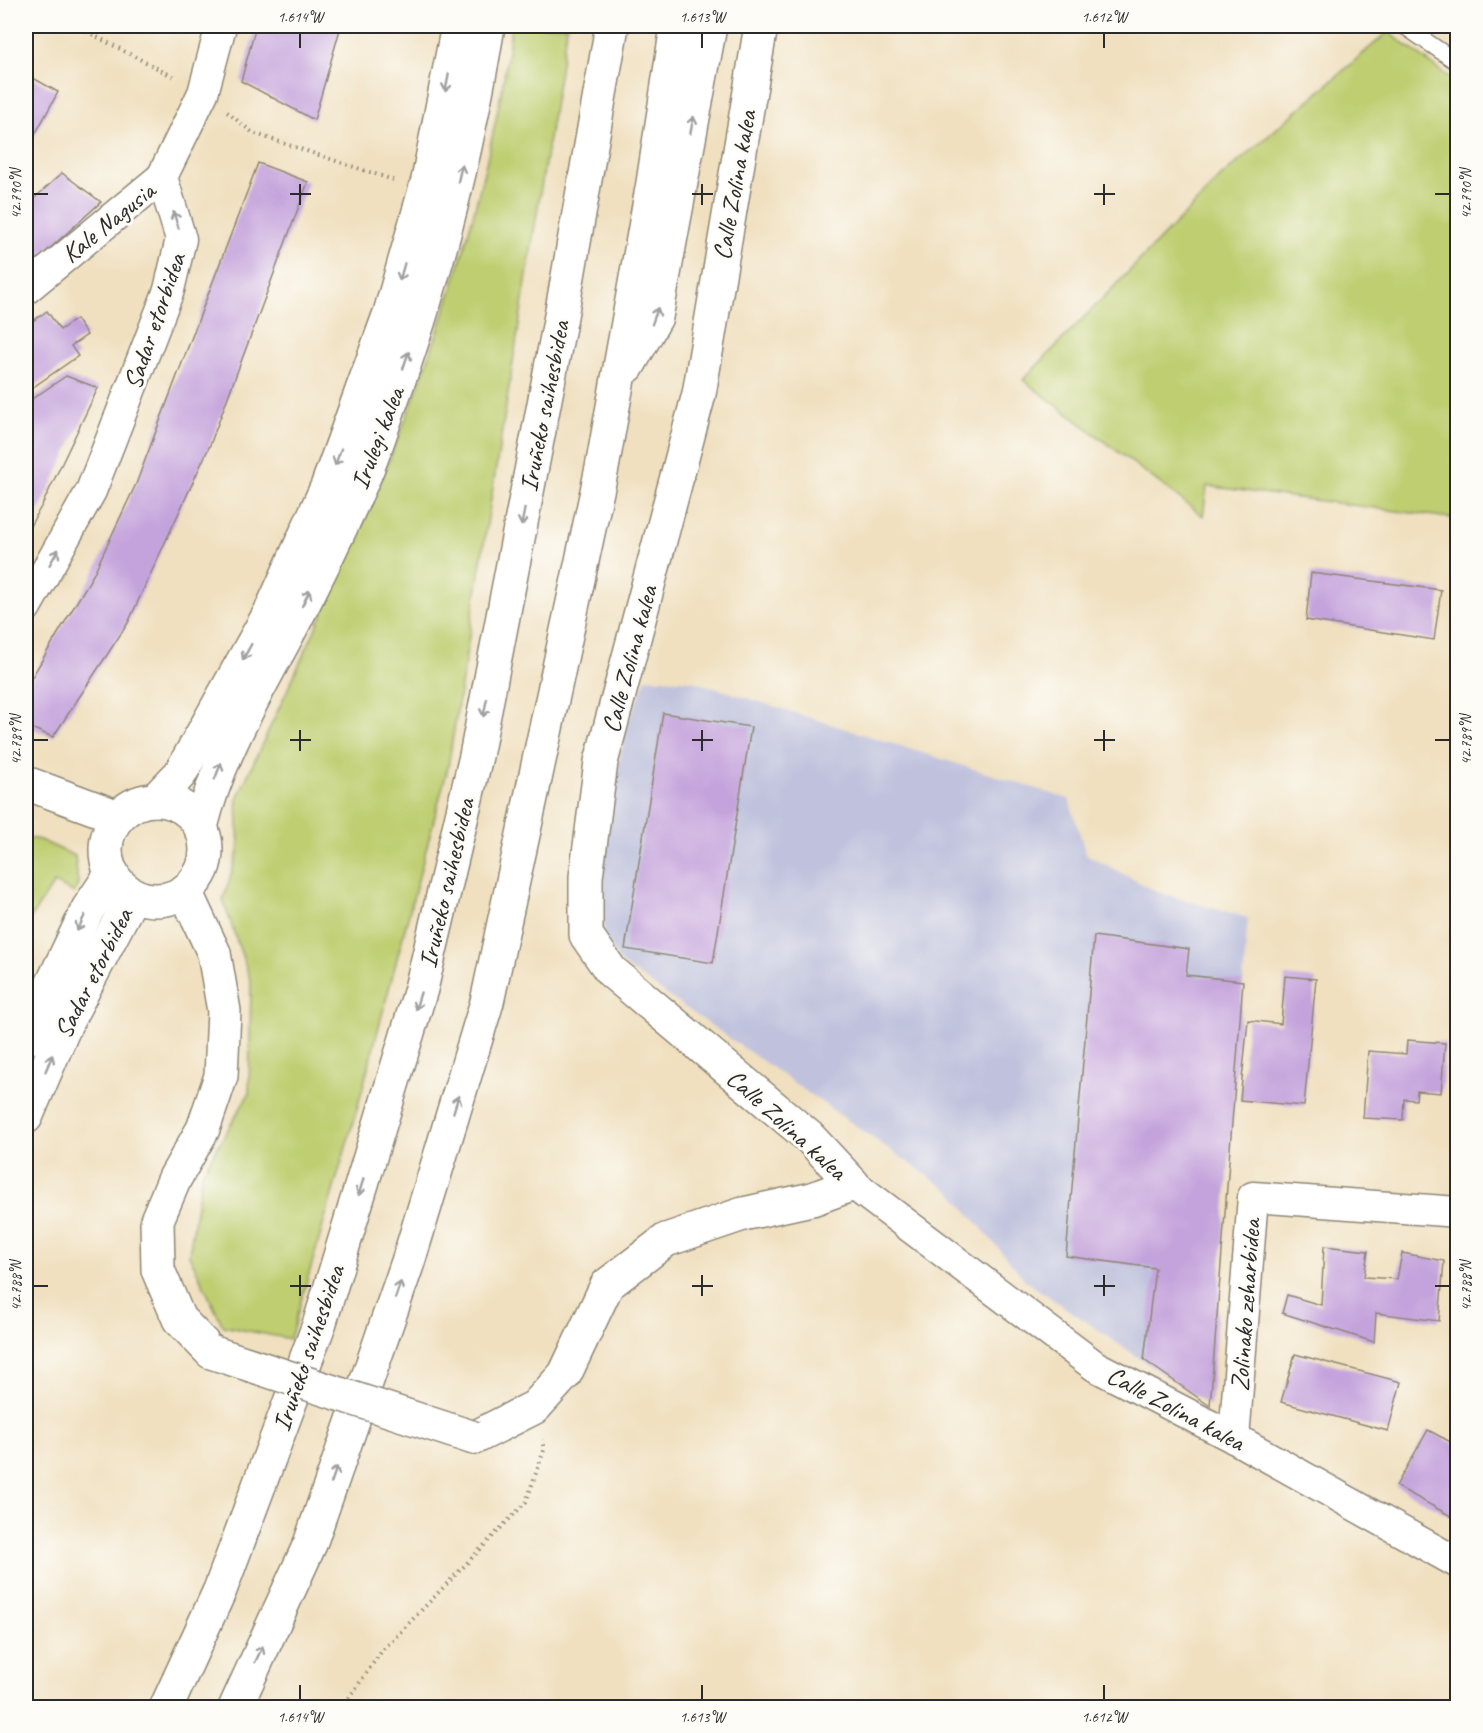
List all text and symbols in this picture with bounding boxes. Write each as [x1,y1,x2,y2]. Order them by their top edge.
text: 1.614°W [277,8,326,27]
text: 1.613°W [679,8,728,27]
text: 1.612°W [1081,8,1130,27]
one-way arrow [441,73,452,92]
street label: Calle Zolina kalea [705,106,764,262]
one-way arrow [687,115,698,135]
one-way arrow [454,164,466,183]
text: 42.790°N [7,166,26,219]
text: 42.790°N [1457,166,1476,219]
street label: Kale Nagusia [55,173,164,270]
one-way arrow [169,211,180,230]
street label: Sadar etorbidea [116,247,194,394]
one-way arrow [396,263,407,282]
one-way arrow [650,307,661,325]
street label: Iruñeko saihesbidea [512,316,577,494]
one-way arrow [402,351,413,370]
street label: Irulegi kalea [343,380,413,494]
one-way arrow [332,447,343,466]
one-way arrow [517,507,528,526]
one-way arrow [49,548,61,565]
street label: Calle Zolina kalea [594,580,665,736]
one-way arrow [300,589,312,607]
one-way arrow [241,644,253,661]
one-way arrow [479,698,490,718]
text: 42.789°N [7,712,26,765]
text: 42.789°N [1457,712,1476,765]
one-way arrow [213,762,224,781]
street label: Iruñeko saihesbidea [411,794,482,971]
street label: Sadar etorbidea [47,901,141,1044]
one-way arrow [75,914,87,932]
one-way arrow [412,991,423,1010]
one-way arrow [43,1055,55,1073]
street label: Calle Zolina kalea [720,1062,855,1188]
one-way arrow [451,1095,462,1114]
one-way arrow [355,1177,366,1196]
street label: Zolinako zeharbidea [1223,1216,1268,1392]
text: 42.788°N [7,1258,26,1311]
text: 42.788°N [1457,1258,1476,1311]
street label: Iruñeko saihesbidea [265,1260,353,1435]
one-way arrow [394,1282,405,1300]
street label: Calle Zolina kalea [1101,1358,1252,1459]
one-way arrow [330,1466,341,1485]
one-way arrow [254,1646,266,1664]
text: 1.614°W [277,1708,326,1727]
text: 1.613°W [679,1708,728,1727]
text: 1.612°W [1081,1708,1130,1727]

